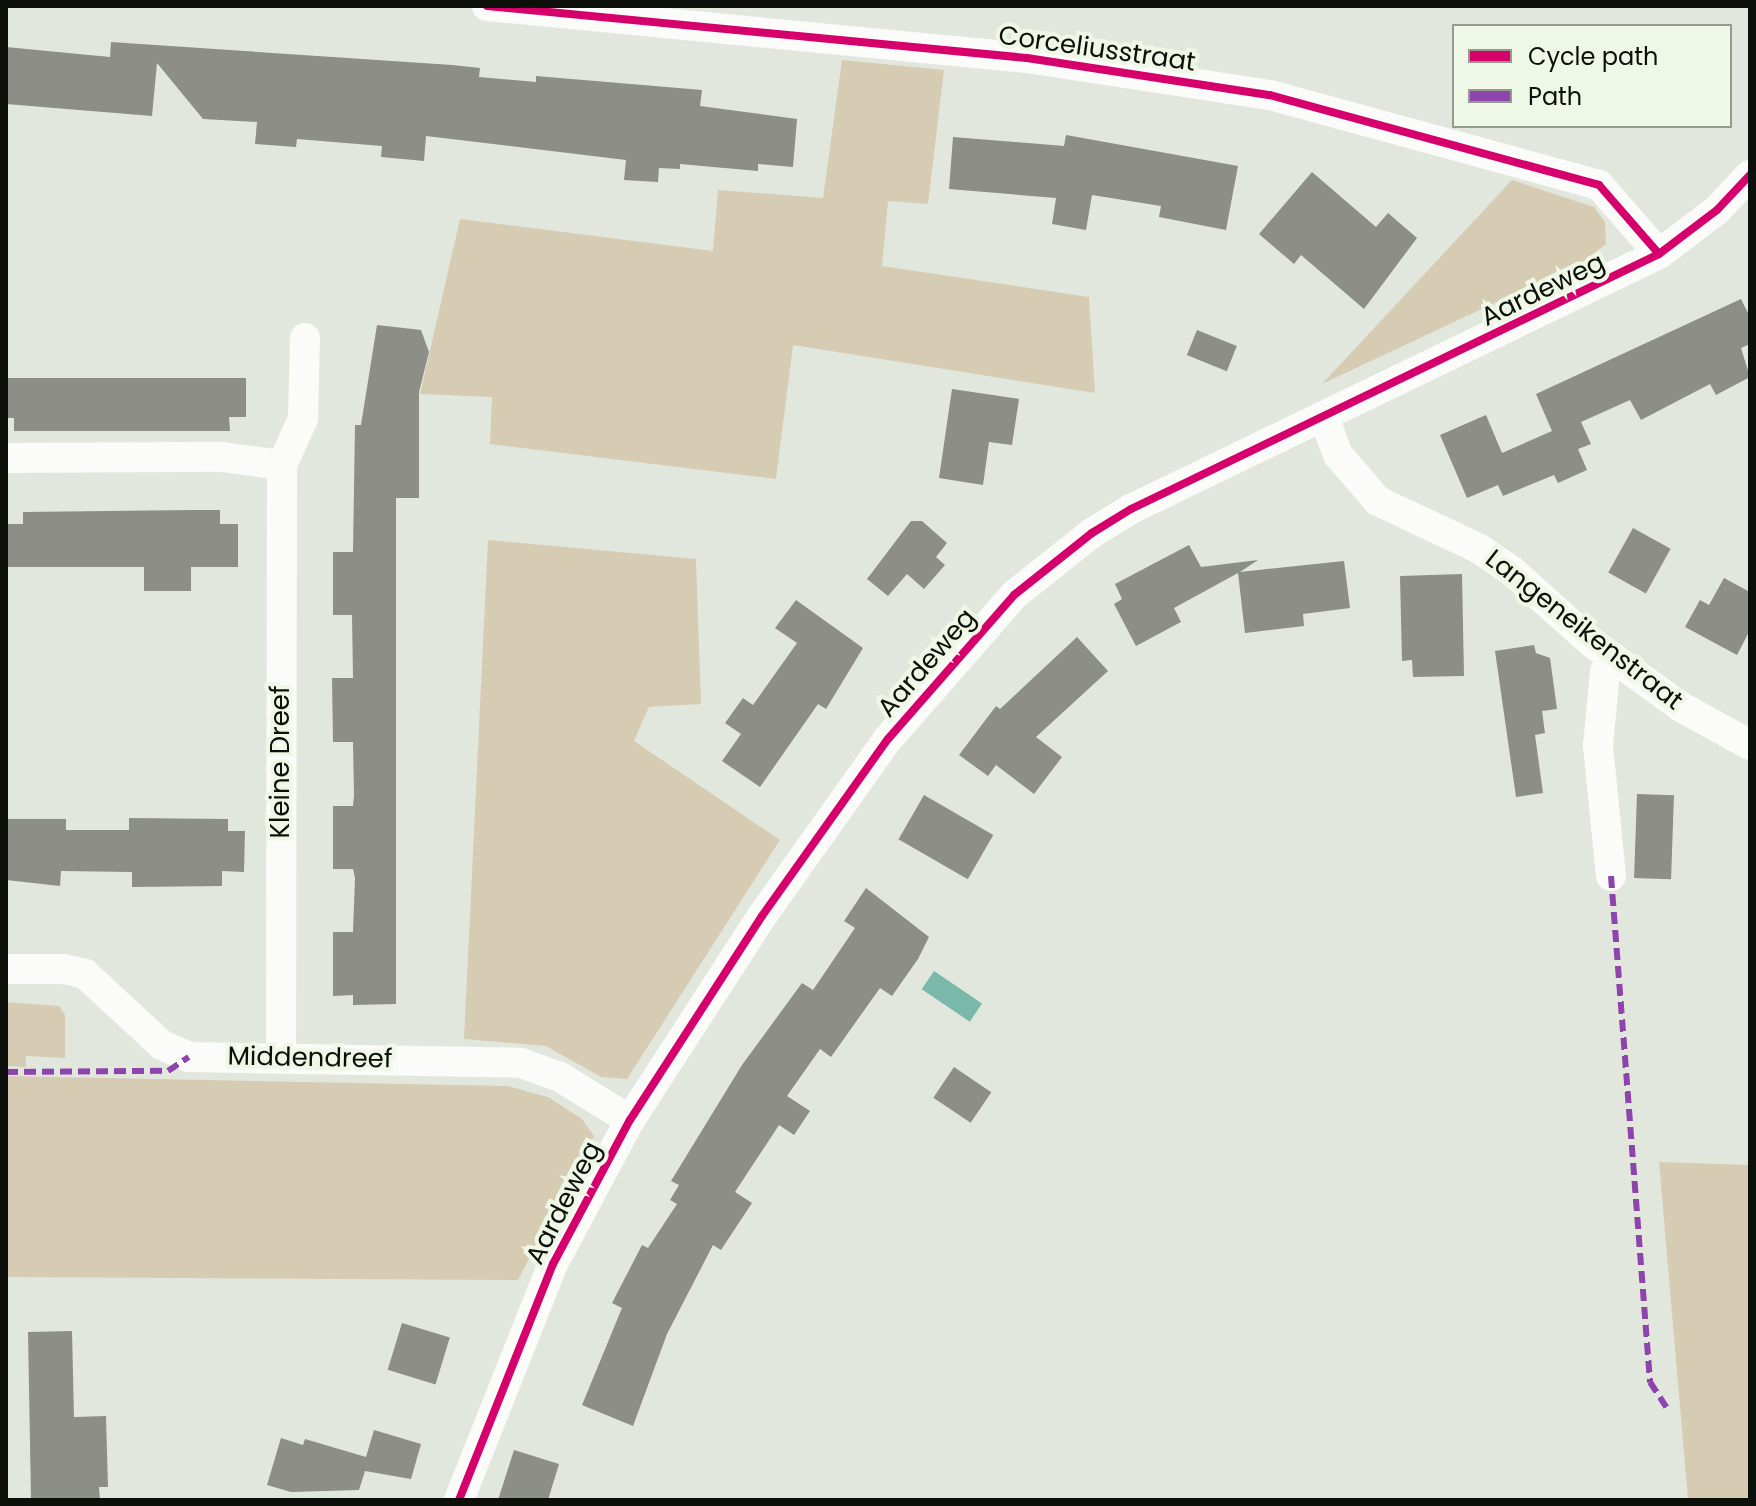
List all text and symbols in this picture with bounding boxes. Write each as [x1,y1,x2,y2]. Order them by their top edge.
street label: Corceliusstraat [996,20,1198,78]
legend [1452,24,1732,128]
text: Cycle path [1528,40,1658,73]
text: Path [1528,80,1582,113]
street label: Aardeweg [1476,247,1610,333]
street label: Langeneikenstraat [1479,543,1689,717]
street label: Aardeweg [871,602,983,724]
street label: Kleine Dreef [265,685,297,839]
street label: Middendreef [227,1041,393,1075]
street label: Aardeweg [520,1136,608,1270]

